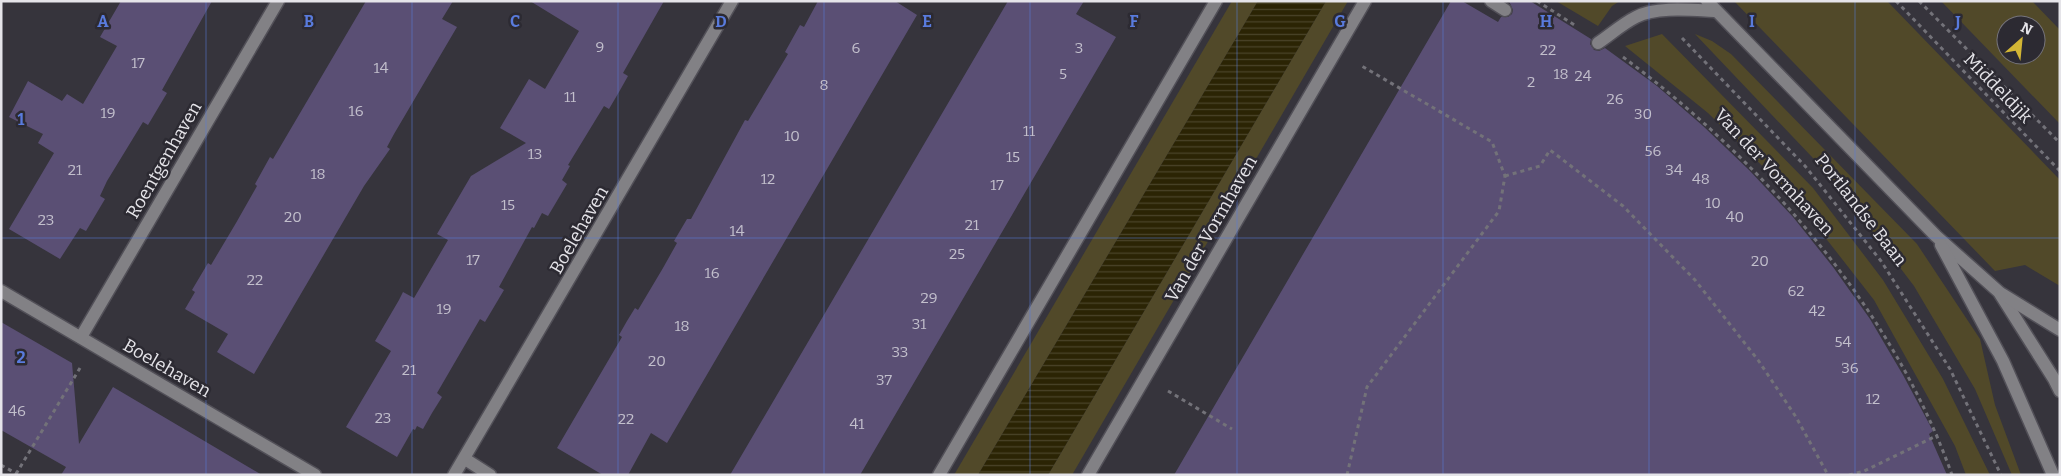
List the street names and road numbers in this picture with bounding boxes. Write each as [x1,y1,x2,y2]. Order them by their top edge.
street label: Middeldijk [1959,48,2037,128]
street label: Roentgenhaven [122,97,207,222]
street label: Van der Vormhaven [1710,104,1839,240]
street label: Portlandse Baan [1810,150,1912,271]
street label: Van der Vormhaven [1160,151,1262,306]
street label: Boelehaven [545,182,613,278]
street label: Boelehaven [119,334,215,402]

